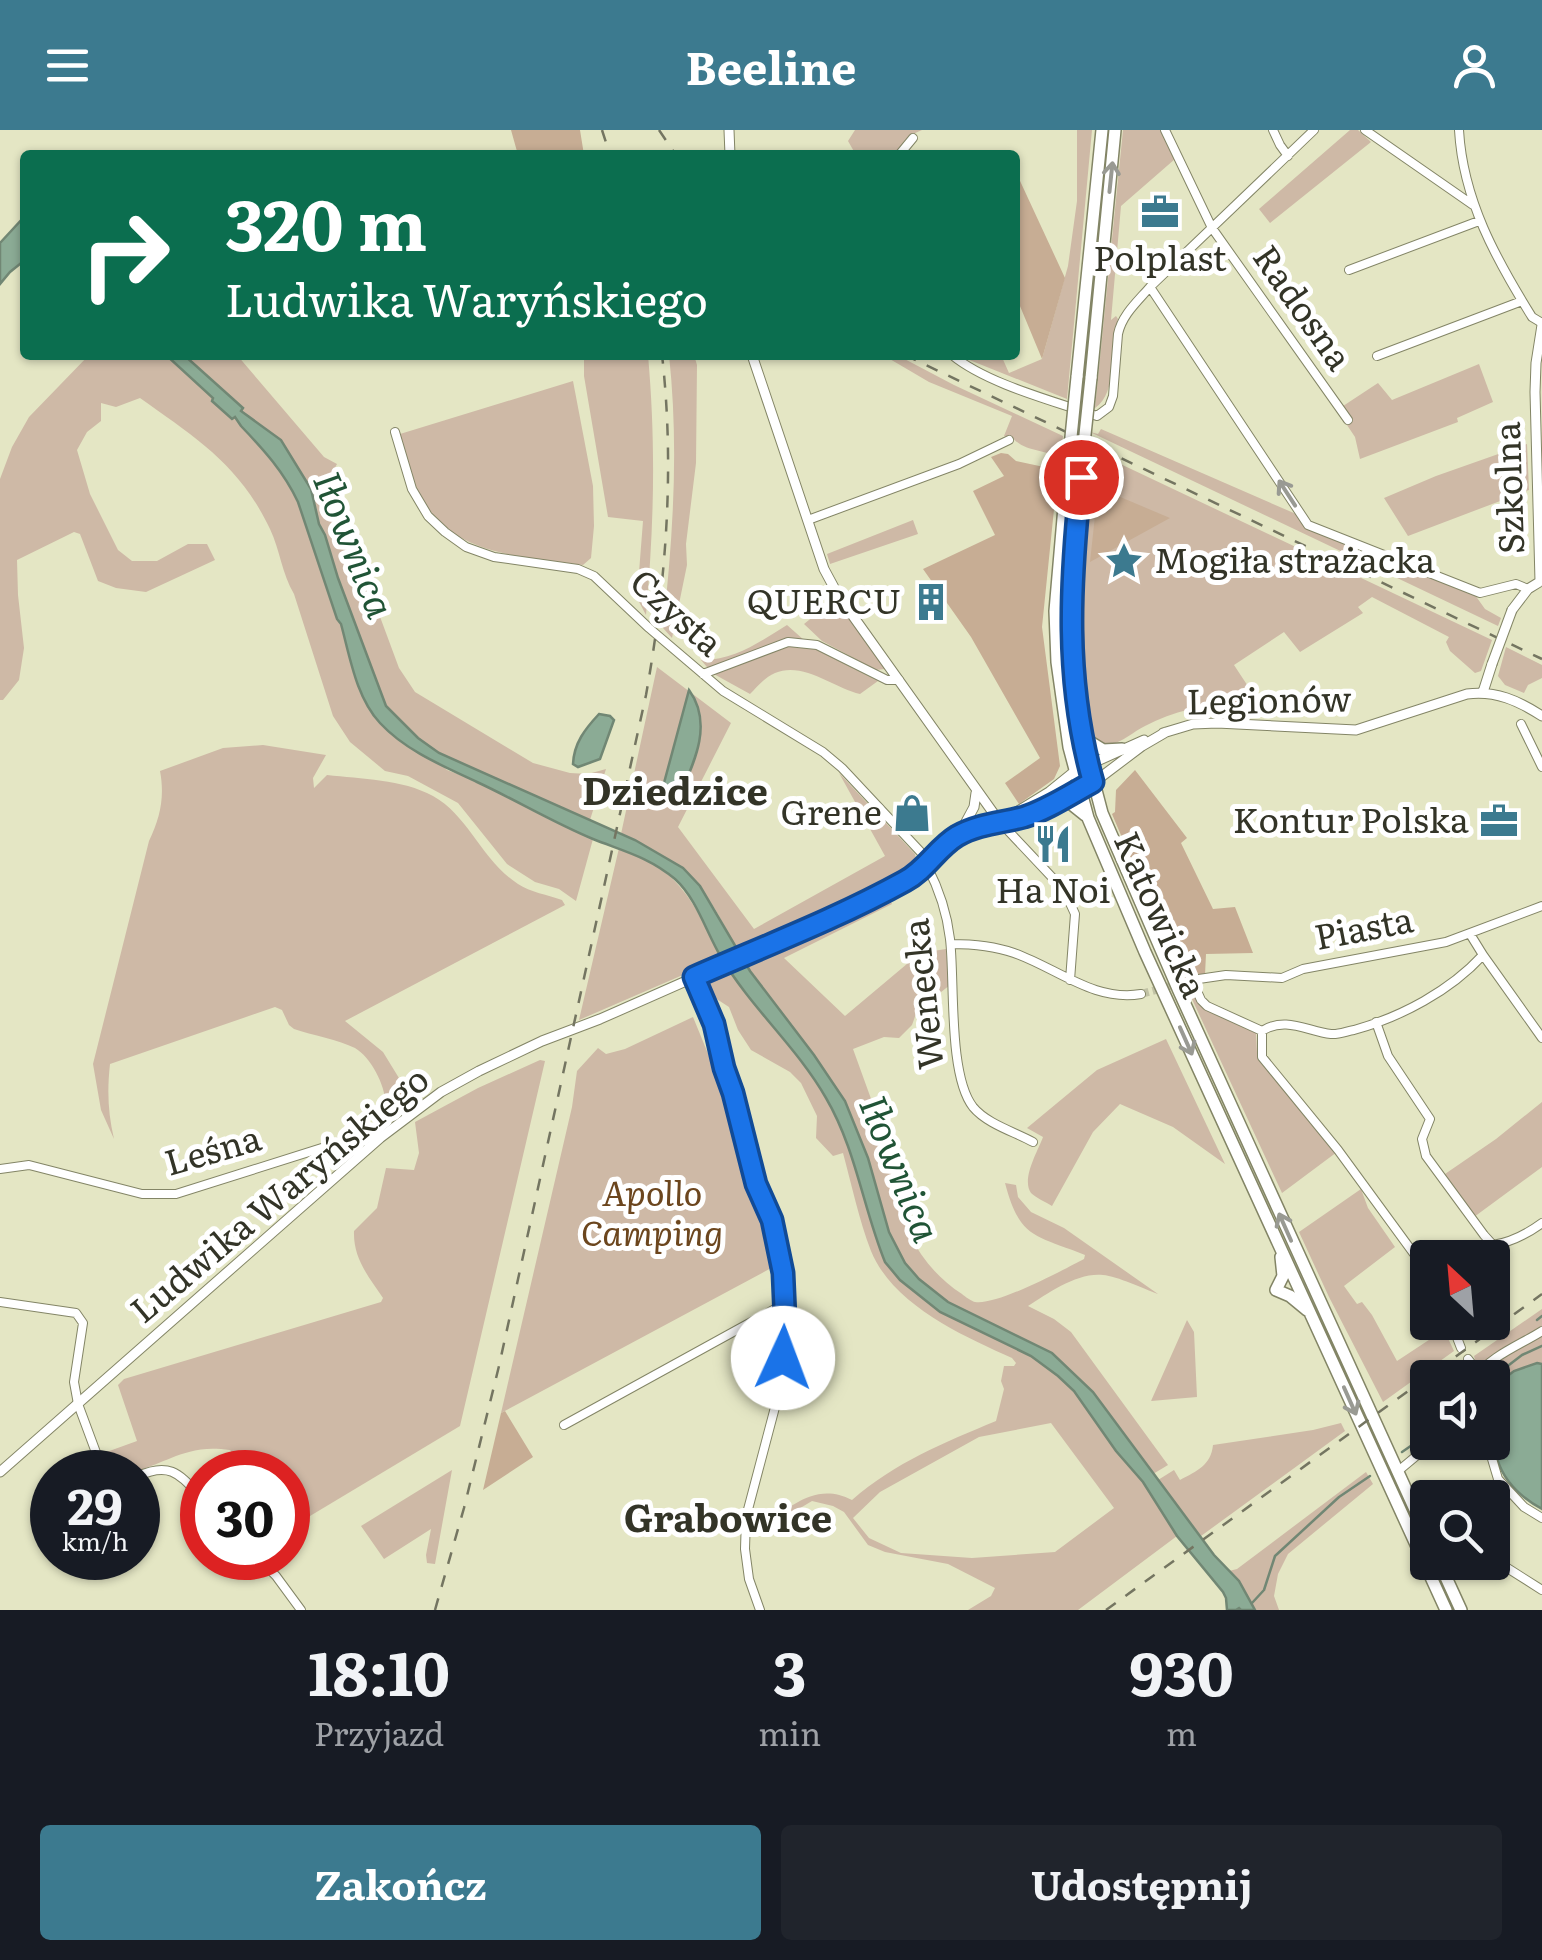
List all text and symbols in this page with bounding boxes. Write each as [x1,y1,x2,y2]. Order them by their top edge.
text: Beeline [686,32,856,99]
icon: menu [40,38,95,93]
icon: person [1447,38,1502,93]
one-way arrow [1102,161,1121,193]
text: 320 m [225,169,427,273]
icon: right [60,190,190,320]
office icon: Polplast [1139,191,1181,233]
place label: Polplast [1093,230,1227,282]
street label: Radosna [1242,233,1367,380]
text: Ludwika Waryńskiego [225,264,708,331]
street label: Szkolna [1479,421,1535,555]
pin [1039,435,1124,520]
icon: arrive [1054,450,1109,505]
water label: Iłownica [301,462,411,626]
one-way arrow [1277,480,1298,508]
place label: Mogiła strażacka [1154,532,1435,584]
place icon: Mogiła strażacka [1103,540,1145,582]
street label: Czysta [620,555,736,667]
place label: QUERCU [747,573,901,625]
building icon: QUERCU [910,581,952,623]
street label: Legionów [1186,671,1352,725]
district label: Dziedzice [582,760,768,817]
place label: Grene [781,784,882,836]
shop icon: Grene [891,792,933,834]
place label: Kontur Polska [1233,792,1469,844]
office icon: Kontur Polska [1478,800,1520,842]
street label: Katowicka [1103,822,1223,1005]
restaurant icon: Ha Noi [1032,823,1074,865]
place label: Ha Noi [996,862,1110,914]
street label: Piasta [1310,891,1417,961]
street label: Wenecka [887,916,955,1072]
one-way arrow [1178,1025,1196,1056]
street label: Ludwika Waryńskiego [117,1052,439,1333]
water label: Iłownica [847,1086,957,1250]
street label: Leśna [158,1110,266,1187]
park label: Apollo Camping [581,1165,723,1257]
one-way arrow [1275,1212,1293,1242]
north arrow [1410,1240,1510,1340]
map controls [1410,1240,1510,1580]
position arrow [731,1306,835,1410]
button: sound [1410,1360,1510,1460]
one-way arrow [1342,1385,1360,1416]
speed limit sign: 30 [180,1450,310,1580]
text: 29 [67,1466,123,1540]
button: search [1410,1480,1510,1580]
district label: Grabowice [624,1487,832,1544]
text: km/h [62,1522,128,1559]
text: 18:10 [308,1625,450,1714]
text: 3 [773,1625,806,1714]
text: 930 [1129,1625,1234,1714]
text: Przyjazd [314,1708,444,1756]
text: min [758,1708,821,1756]
text: m [1166,1708,1197,1756]
button: Zakończ [40,1825,761,1940]
button: Udostępnij [781,1825,1502,1940]

